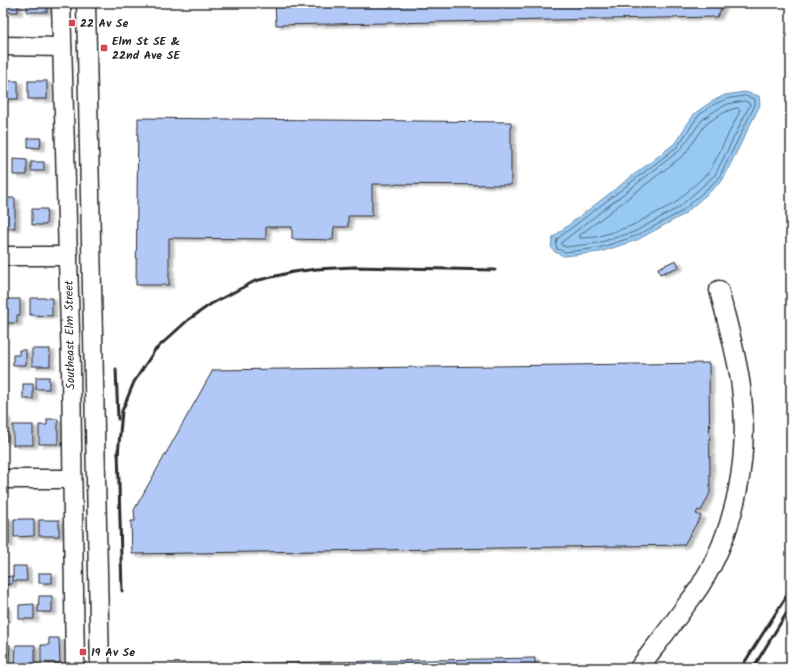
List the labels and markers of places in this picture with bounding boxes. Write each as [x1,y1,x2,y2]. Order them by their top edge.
place label: 22 Av Se [80,14,128,33]
marker: 22 Av Se [67,18,77,28]
place label: Elm St SE & 22nd Ave SE [112,32,181,65]
marker: Elm St SE & 22nd Ave SE [99,43,109,53]
place label: 19 Av Se [91,643,135,662]
marker: 19 Av Se [78,647,88,657]

